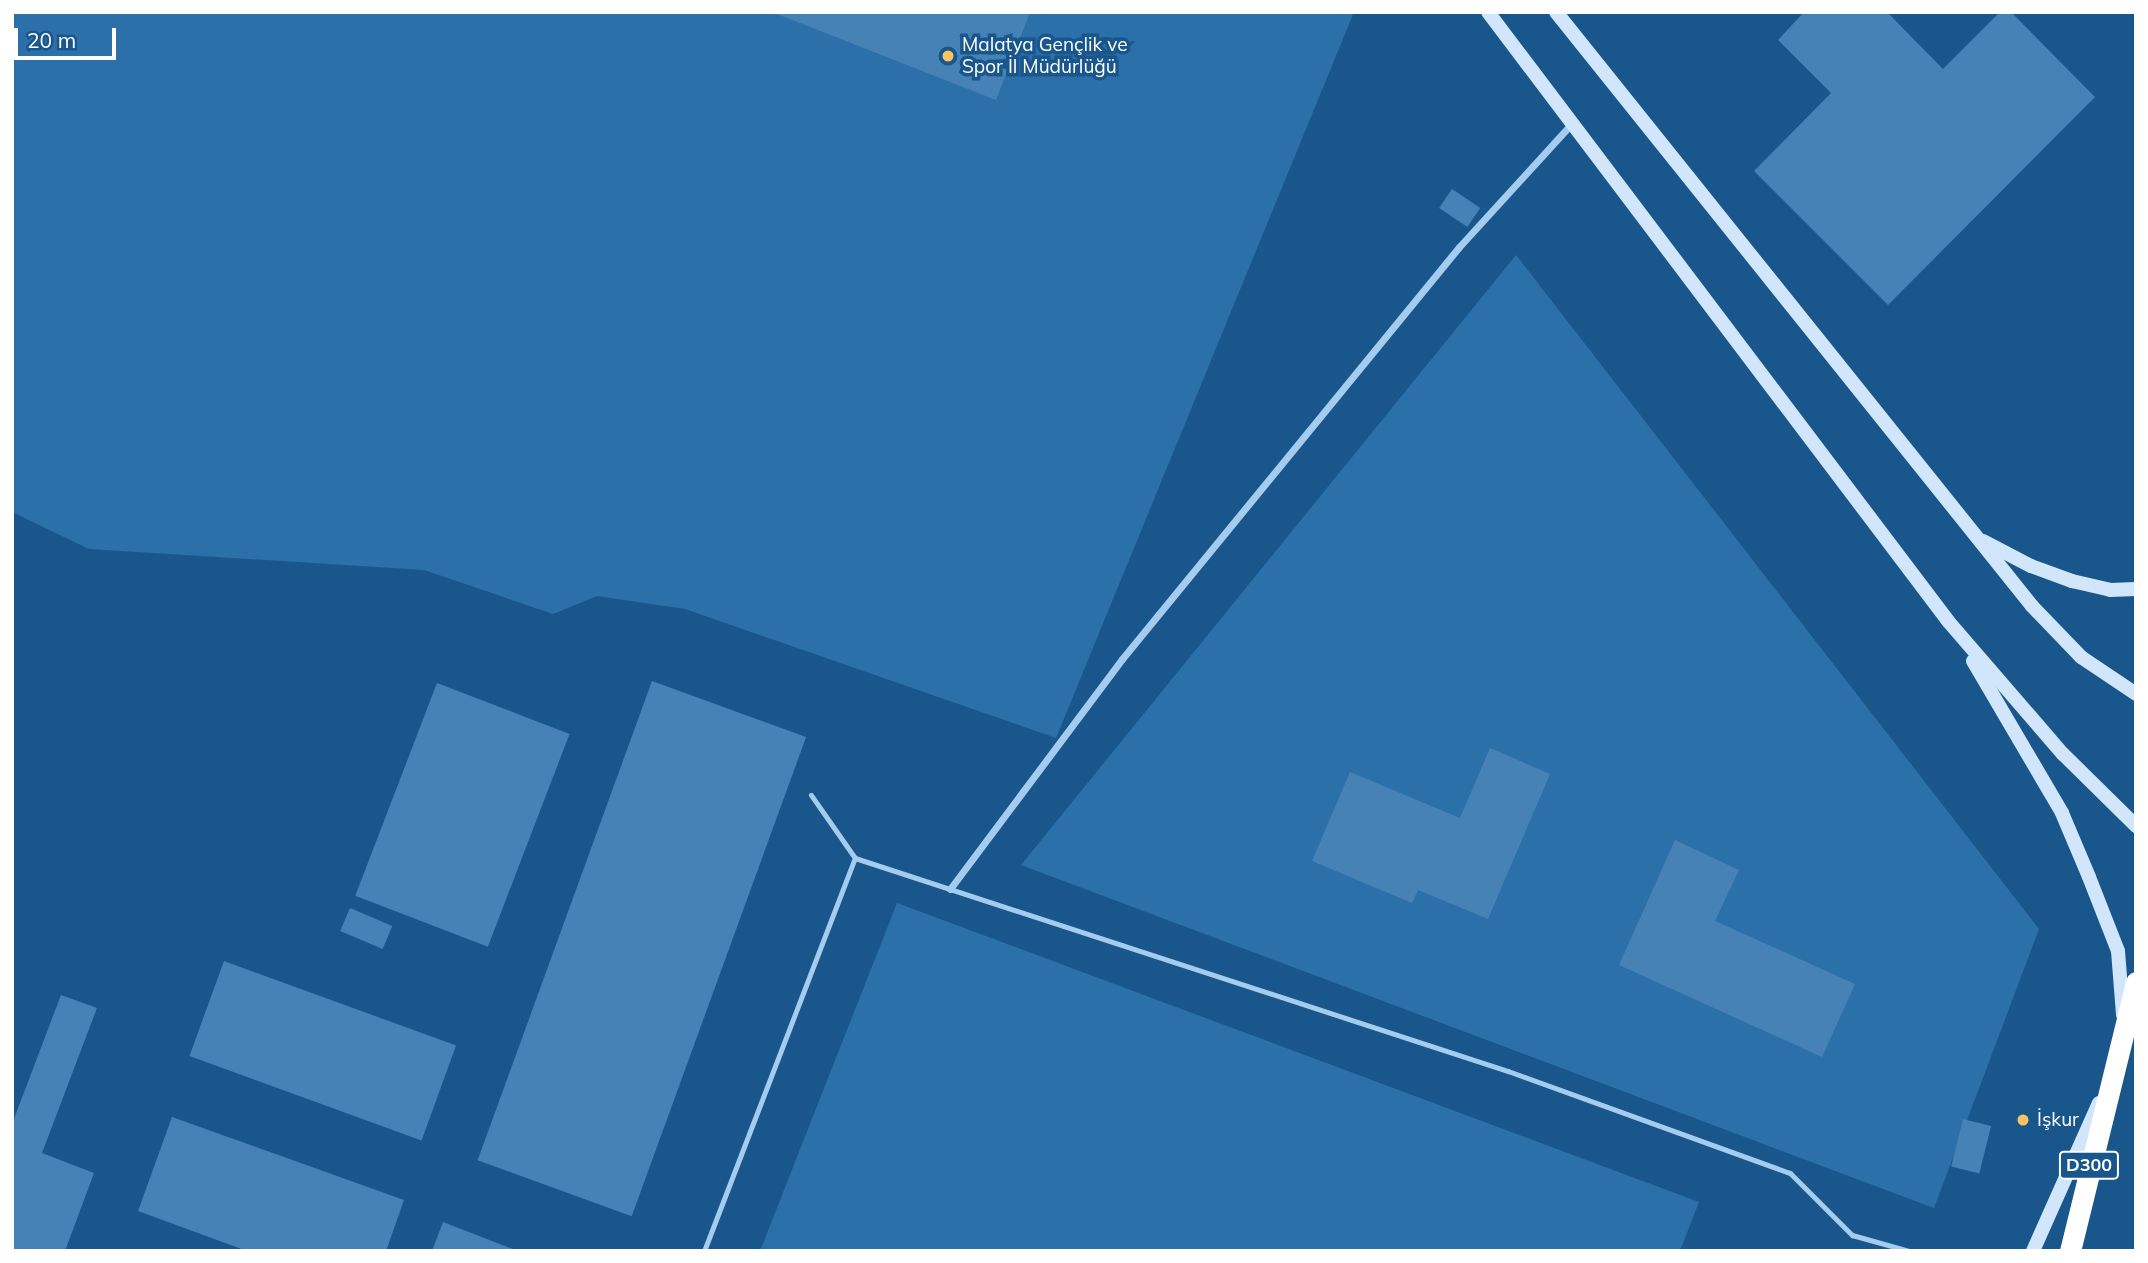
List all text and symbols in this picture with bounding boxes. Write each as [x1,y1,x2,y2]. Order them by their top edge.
scale bar [18,14,119,58]
text: 20 m [27,27,76,53]
place label: Malatya Gençlik ve Spor İl Müdürlüğü [962,34,1127,78]
marker: Malatya Gençlik ve Spor İl Müdürlüğü [940,48,956,64]
place label: İşkur [2037,1109,2079,1131]
marker: İşkur [2015,1112,2031,1128]
road number: D300 [2058,1150,2120,1180]

